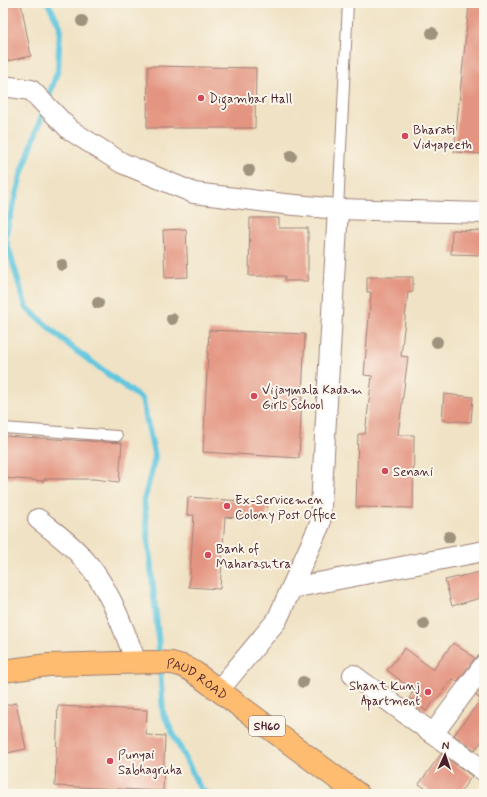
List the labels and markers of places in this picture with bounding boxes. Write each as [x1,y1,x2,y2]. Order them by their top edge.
place label: Digambar Hall [209,91,292,110]
marker: Digambar Hall [196,93,206,103]
place label: Bharati Vidyapeeth [413,122,472,154]
marker: Bharati Vidyapeeth [400,131,410,141]
place label: Vijaymala Kadam Girls School [262,382,362,414]
marker: Vijaymala Kadam Girls School [249,391,259,401]
place label: Senani [393,464,433,481]
marker: Senani [380,466,390,476]
place label: Ex-Servicemen Colony Post Office [235,492,336,524]
marker: Ex-Servicemen Colony Post Office [222,501,232,511]
place label: Bank of Maharashtra [216,541,292,573]
marker: Bank of Maharashtra [203,550,213,560]
place label: Shant Kunj Apartment [349,678,420,711]
marker: Shant Kunj Apartment [423,687,433,697]
place label: Punyai Sabhagruha [118,747,183,779]
marker: Punyai Sabhagruha [105,756,115,766]

